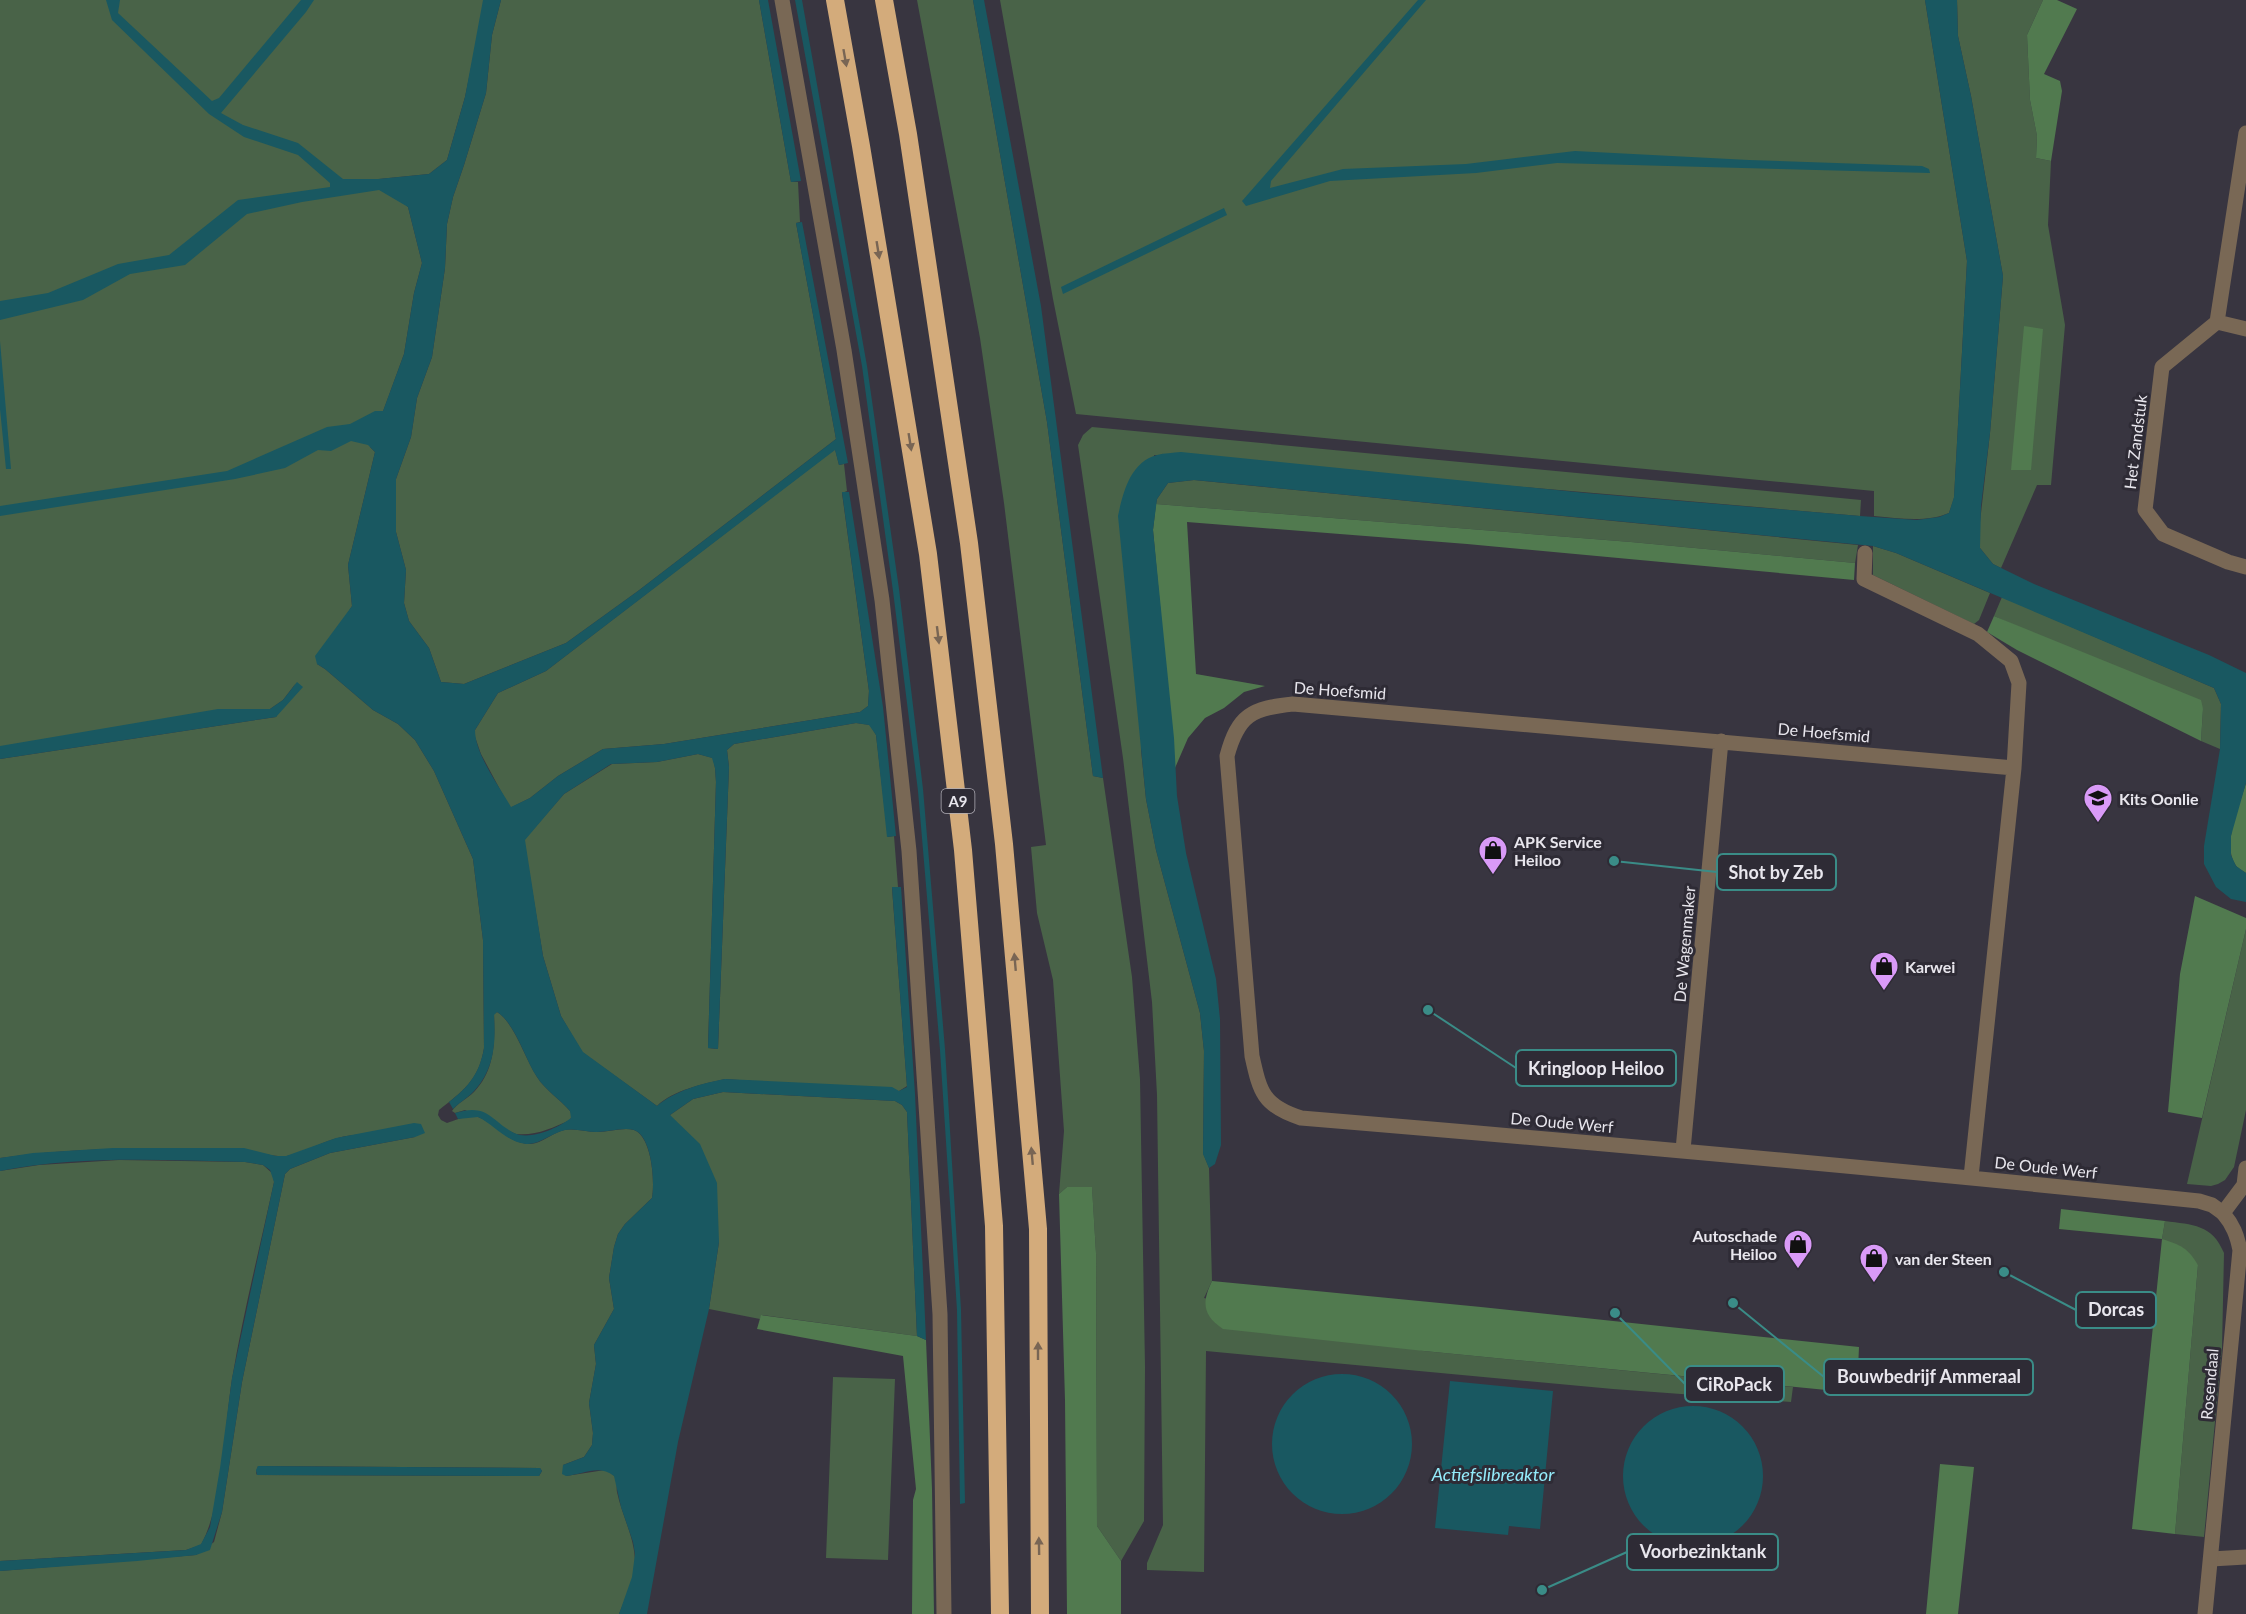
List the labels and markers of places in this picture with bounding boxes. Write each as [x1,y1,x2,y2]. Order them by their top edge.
school or university icon: Kits Oonlie [2082,782,2114,824]
place label: Kits Oonlie [2119,789,2199,808]
place label: APK Service Heiloo [1513,832,1602,869]
shop icon: APK Service Heiloo [1477,834,1509,876]
callout: Shot by Zeb [1717,854,1836,890]
shop icon: Karwei [1868,950,1900,992]
place label: Karwei [1905,957,1955,976]
callout: Kringloop Heiloo [1516,1050,1676,1086]
place label: Autoschade Heiloo [1691,1226,1777,1263]
shop icon: Autoschade Heiloo [1782,1228,1814,1270]
shop icon: van der Steen [1858,1242,1890,1284]
place label: van der Steen [1895,1249,1992,1268]
callout: Dorcas [2076,1292,2156,1328]
callout: Bouwbedrijf Ammeraal [1824,1359,2033,1395]
callout: CiRoPack [1685,1366,1784,1402]
callout: Voorbezinktank [1627,1534,1778,1570]

